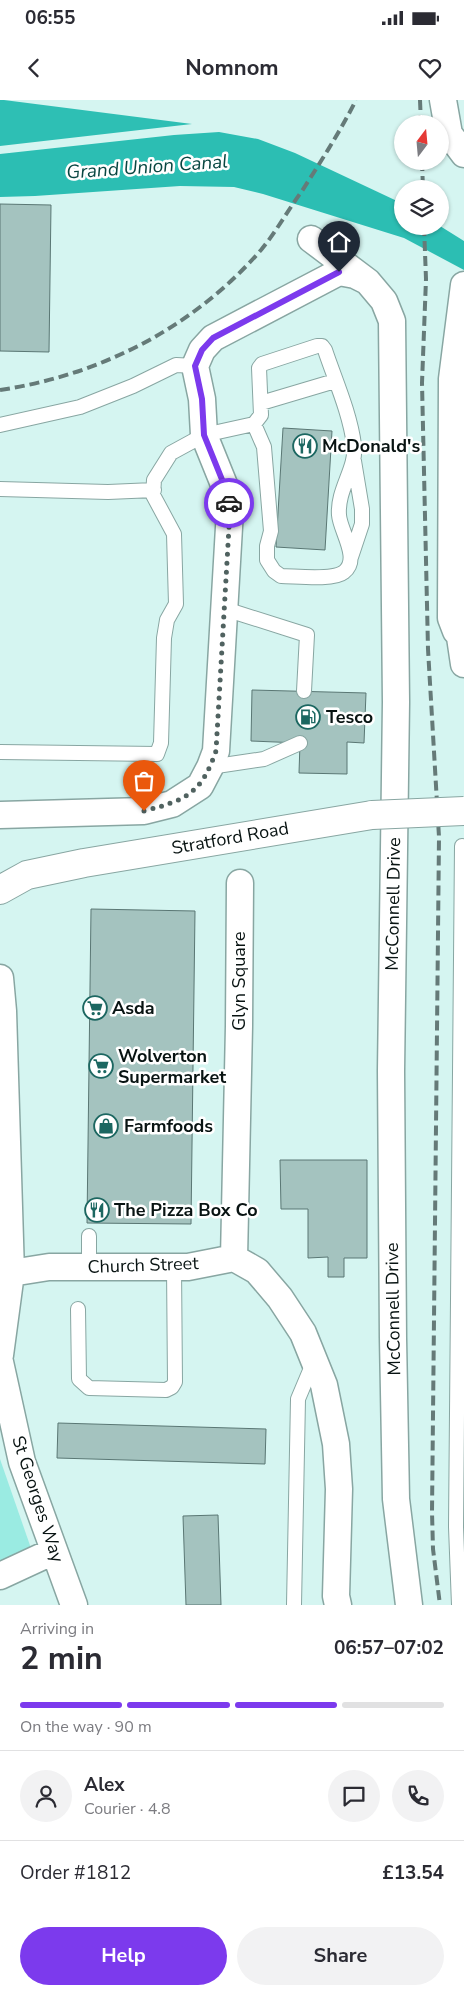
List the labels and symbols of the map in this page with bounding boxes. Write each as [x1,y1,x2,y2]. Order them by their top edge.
north arrow [394,115,449,170]
water label: Grand Union Canal [66,148,229,186]
pin [318,221,360,272]
restaurant icon: McDonald's [292,433,318,459]
place label: McDonald's [322,434,420,458]
courier [204,478,254,528]
fuel station icon: Tesco [295,704,321,730]
place label: Tesco [326,705,373,729]
pin [123,760,165,811]
street label: Stratford Road [169,816,291,860]
street label: McConnell Drive [380,837,406,971]
street label: Glyn Square [227,931,251,1031]
supermarket icon: Asda [82,995,108,1021]
place label: Asda [112,996,155,1020]
place label: Wolverton Supermarket [118,1044,226,1089]
supermarket icon: Wolverton Supermarket [88,1053,114,1079]
shop icon: Farmfoods [93,1113,119,1139]
place label: Farmfoods [124,1114,213,1138]
restaurant icon: The Pizza Box Co [84,1197,110,1223]
place label: The Pizza Box Co [114,1198,258,1222]
street label: McConnell Drive [380,1242,406,1376]
street label: Church Street [87,1251,200,1279]
street label: St Georges Way [6,1433,70,1566]

